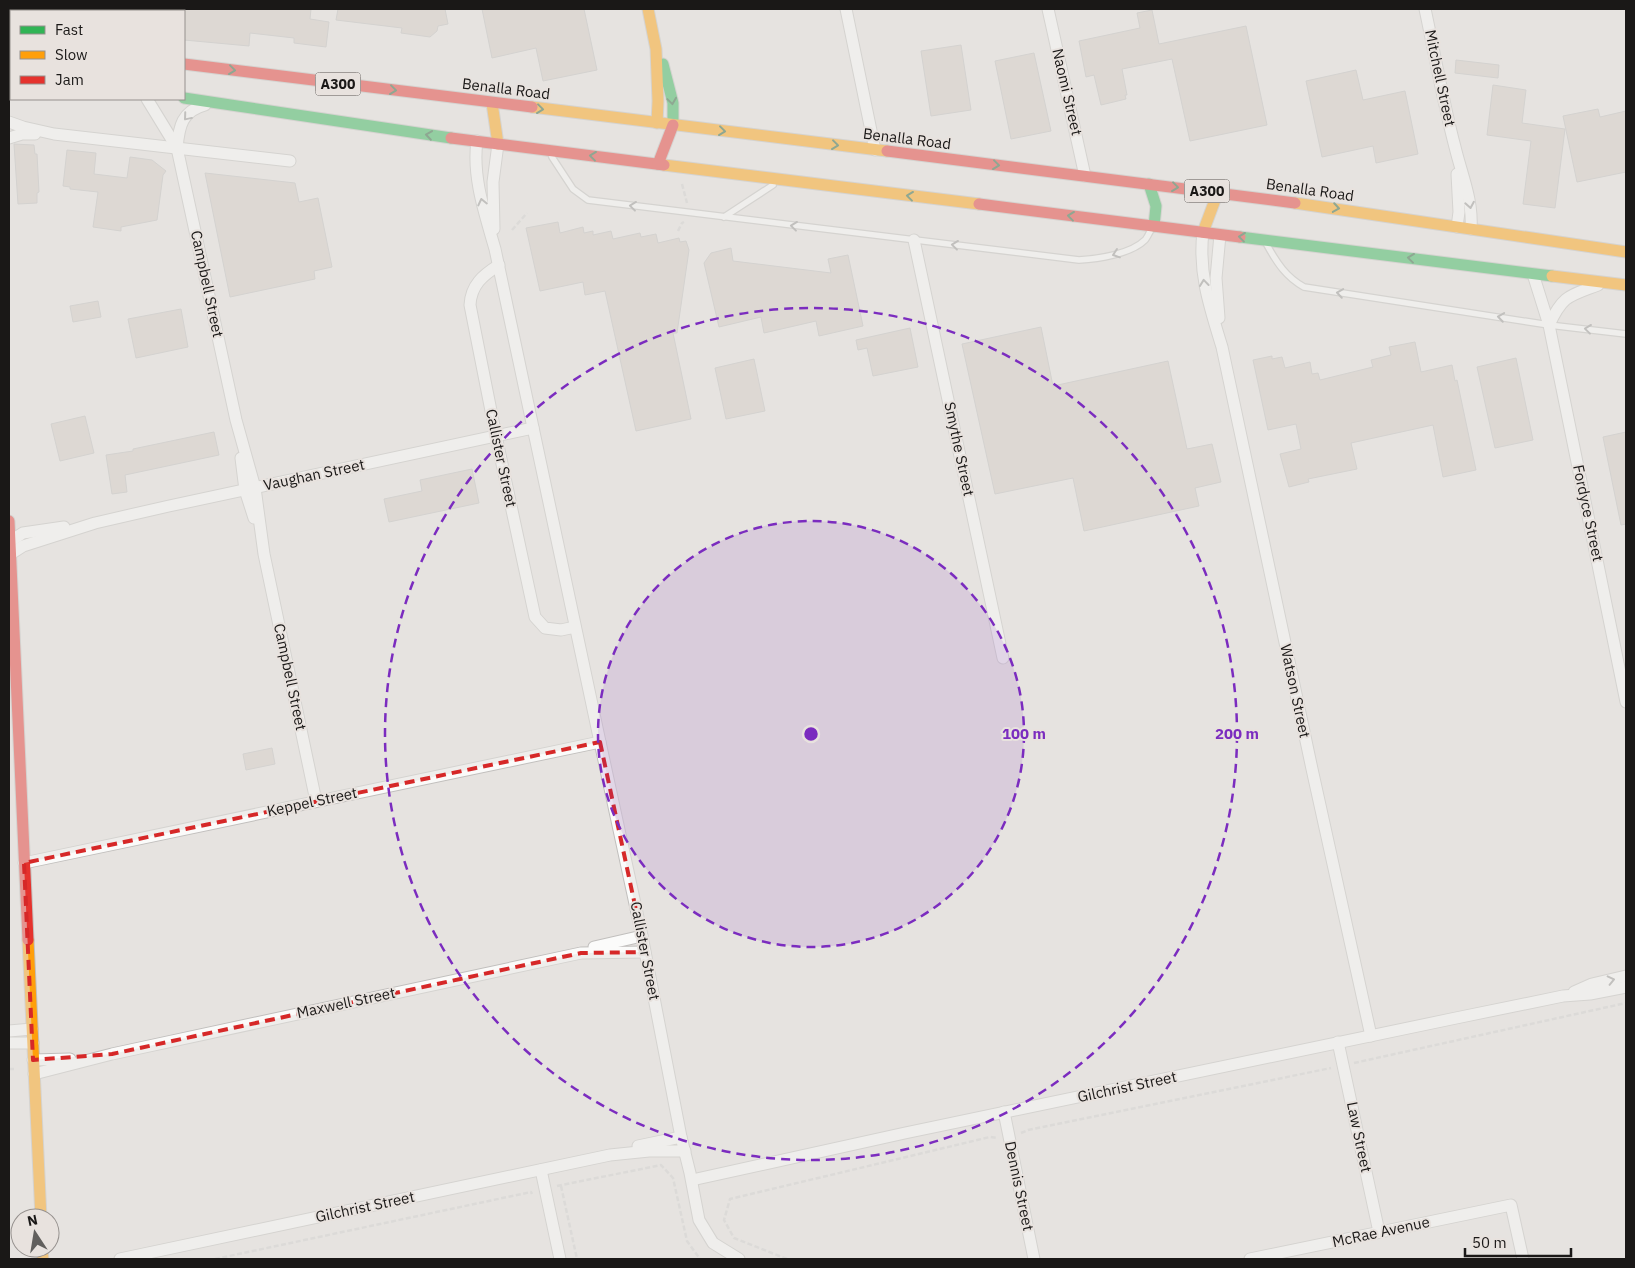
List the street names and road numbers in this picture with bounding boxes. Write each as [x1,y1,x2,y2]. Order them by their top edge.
street label: Mitchell Street [1421,28,1460,128]
street label: Naomi Street [1048,47,1087,137]
road number: A300 [316,72,360,96]
street label: Benalla Road [461,74,551,103]
street label: Benalla Road [862,124,952,153]
street label: Benalla Road [1265,174,1355,205]
road number: A300 [1184,180,1230,202]
street label: Campbell Street [187,229,228,339]
street label: Smythe Street [940,400,979,498]
street label: Callister Street [482,407,521,509]
street label: Vaughan Street [262,455,366,494]
street label: Fordyce Street [1569,463,1608,563]
street label: Campbell Street [270,622,311,732]
street label: Watson Street [1276,642,1315,740]
street label: Keppel Street [265,783,359,820]
street label: Callister Street [627,900,664,1002]
street label: Maxwell Street [295,983,397,1022]
street label: Gilchrist Street [1076,1067,1178,1106]
street label: Law Street [1343,1100,1376,1174]
street label: Dennis Street [1001,1139,1038,1232]
street label: Gilchrist Street [314,1187,416,1226]
street label: McRae Avenue [1330,1212,1431,1251]

